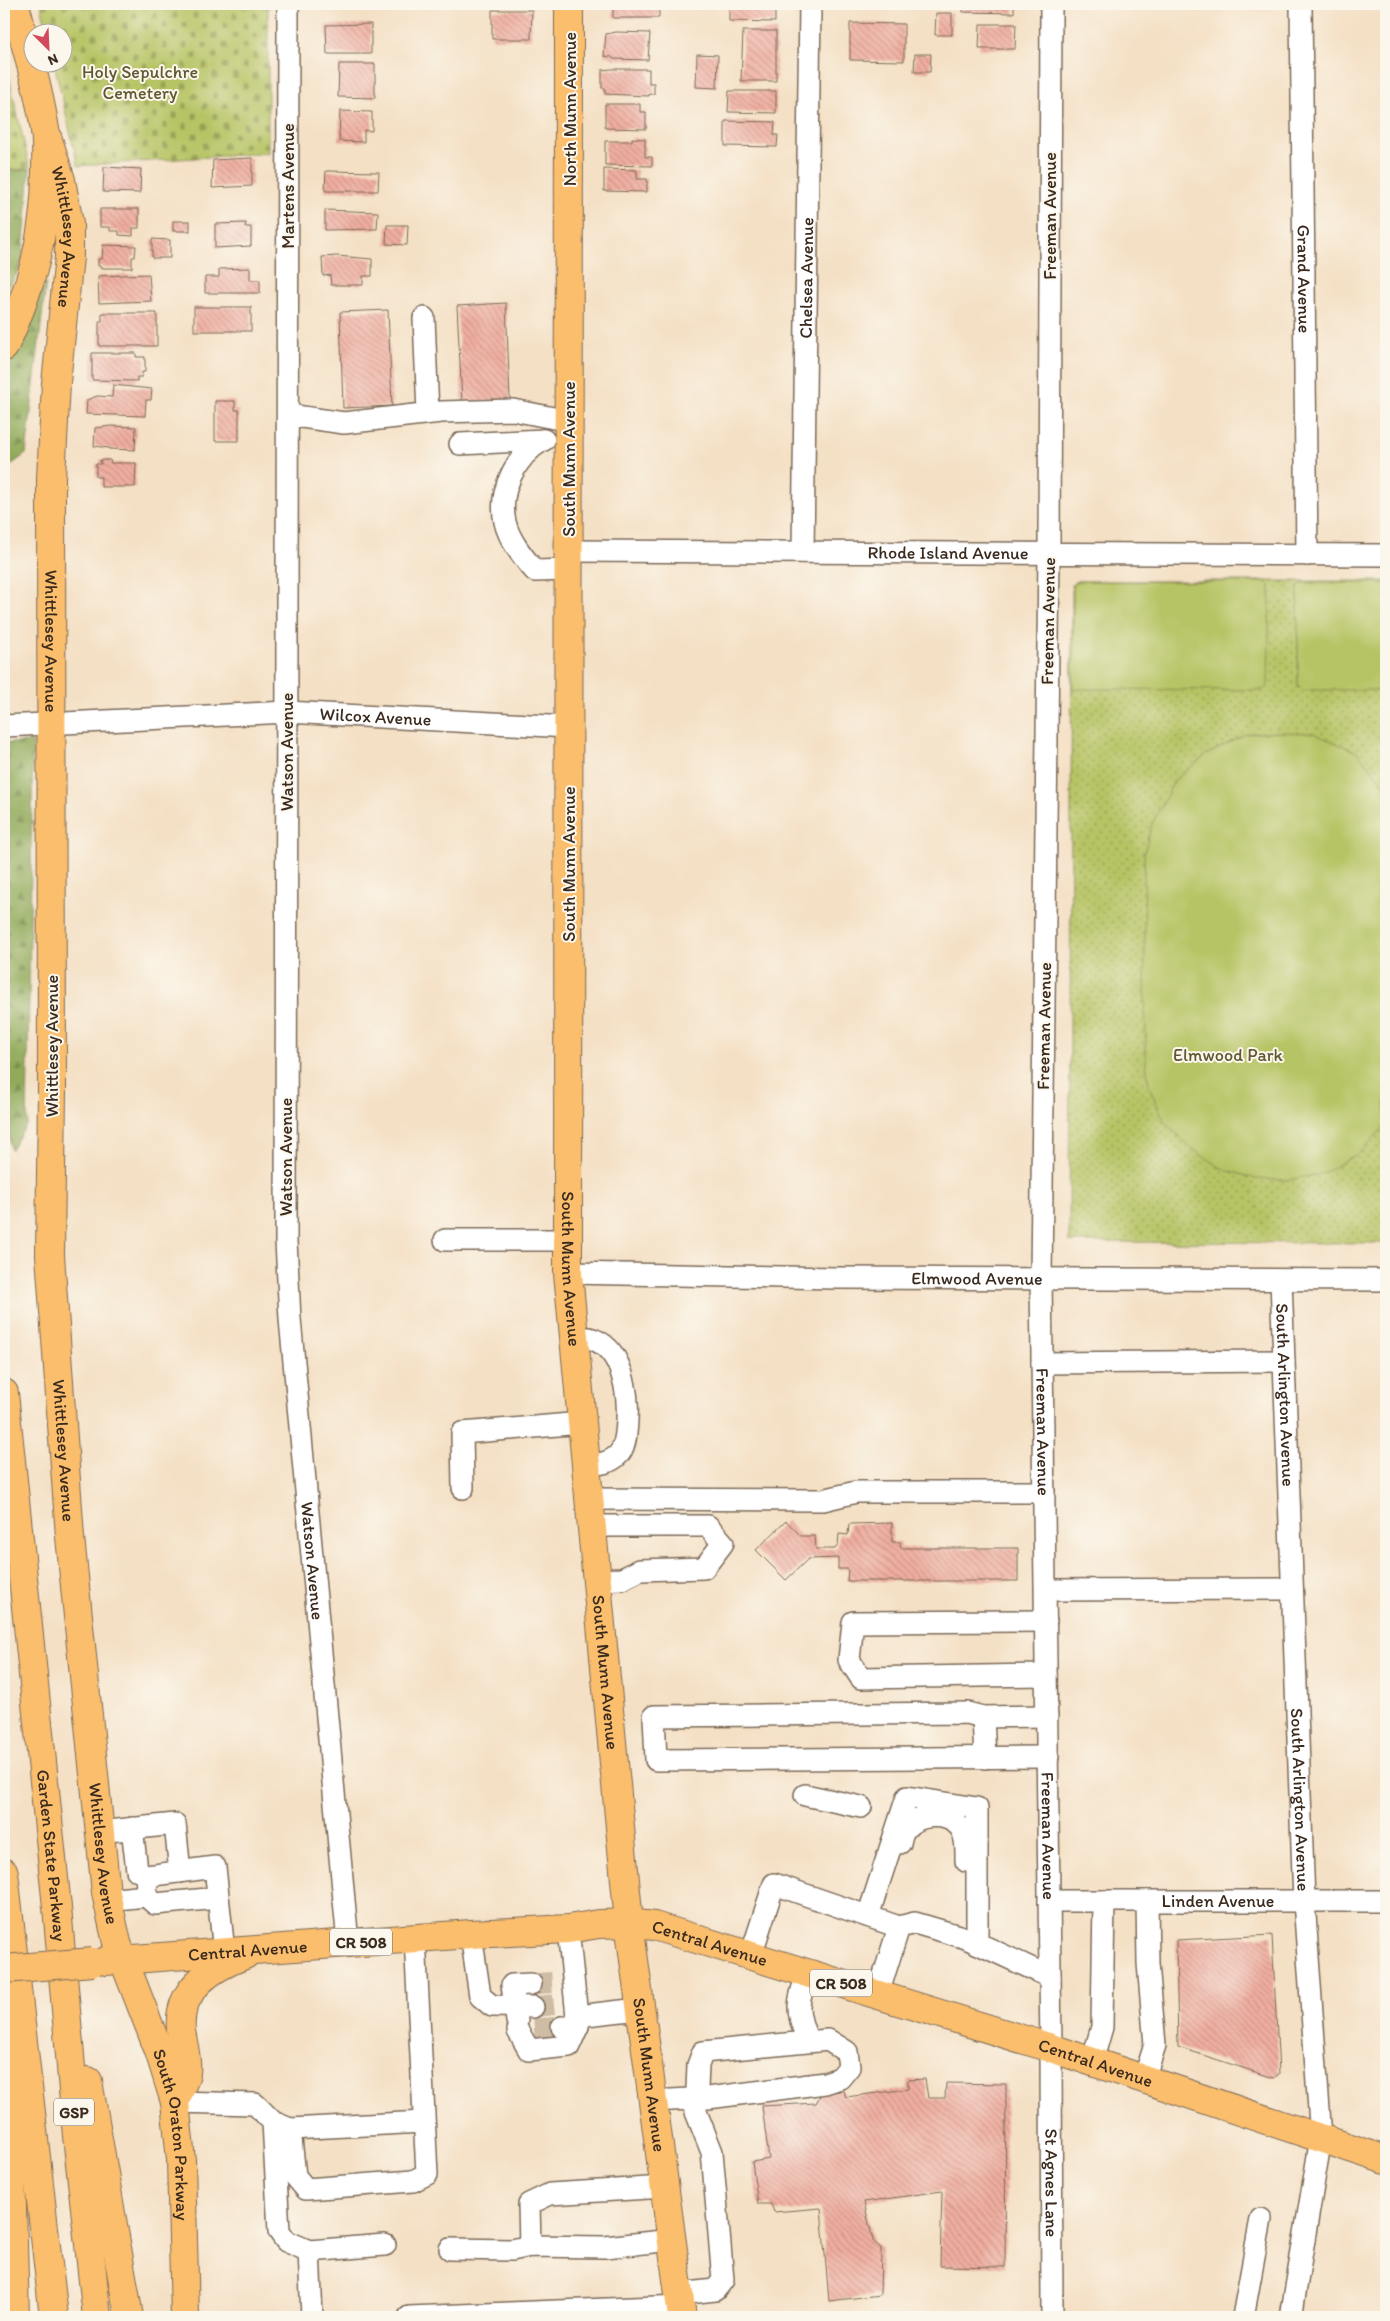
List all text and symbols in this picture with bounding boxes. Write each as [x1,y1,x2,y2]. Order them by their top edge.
north arrow [22,22,72,72]
street label: North Munn Avenue [559,32,581,186]
text: N [45,50,61,69]
park label: Holy Sepulchre Cemetery [82,61,198,104]
street label: Martens Avenue [277,123,299,249]
street label: Freeman Avenue [1039,152,1061,280]
street label: Whittlesey Avenue [46,163,80,309]
street label: Chelsea Avenue [795,217,818,339]
street label: Grand Avenue [1292,224,1316,334]
street label: South Munn Avenue [558,381,580,537]
street label: Rhode Island Avenue [867,541,1029,564]
street label: Freeman Avenue [1036,557,1060,685]
street label: Whittlesey Avenue [40,570,62,712]
street label: Watson Avenue [276,693,298,811]
street label: Wilcox Avenue [319,703,432,731]
street label: South Munn Avenue [558,786,580,942]
street label: Freeman Avenue [1032,962,1056,1090]
street label: Whittlesey Avenue [41,975,63,1117]
park label: Elmwood Park [1173,1044,1284,1066]
street label: Watson Avenue [275,1098,297,1216]
street label: South Munn Avenue [557,1191,586,1347]
street label: Elmwood Avenue [911,1267,1043,1290]
street label: South Arlington Avenue [1271,1303,1300,1487]
street label: Freeman Avenue [1031,1368,1055,1496]
street label: Whittlesey Avenue [48,1379,80,1522]
street label: Watson Avenue [296,1501,329,1621]
street label: South Munn Avenue [587,1594,624,1751]
street label: South Arlington Avenue [1286,1708,1315,1892]
street label: Garden State Parkway [32,1768,71,1943]
street label: Freeman Avenue [1036,1772,1060,1900]
street label: Whittlesey Avenue [84,1782,124,1926]
street label: Linden Avenue [1162,1890,1274,1912]
street label: Central Avenue [649,1915,770,1971]
road number: CR 508 [330,1928,392,1955]
street label: Central Avenue [187,1935,308,1966]
road number: CR 508 [810,1970,872,1996]
street label: South Munn Avenue [628,1996,671,2153]
street label: Central Avenue [1036,2034,1156,2092]
street label: South Oraton Parkway [148,2046,194,2221]
road number: GSP [54,2098,94,2126]
street label: St Agnes Lane [1040,2128,1063,2237]

